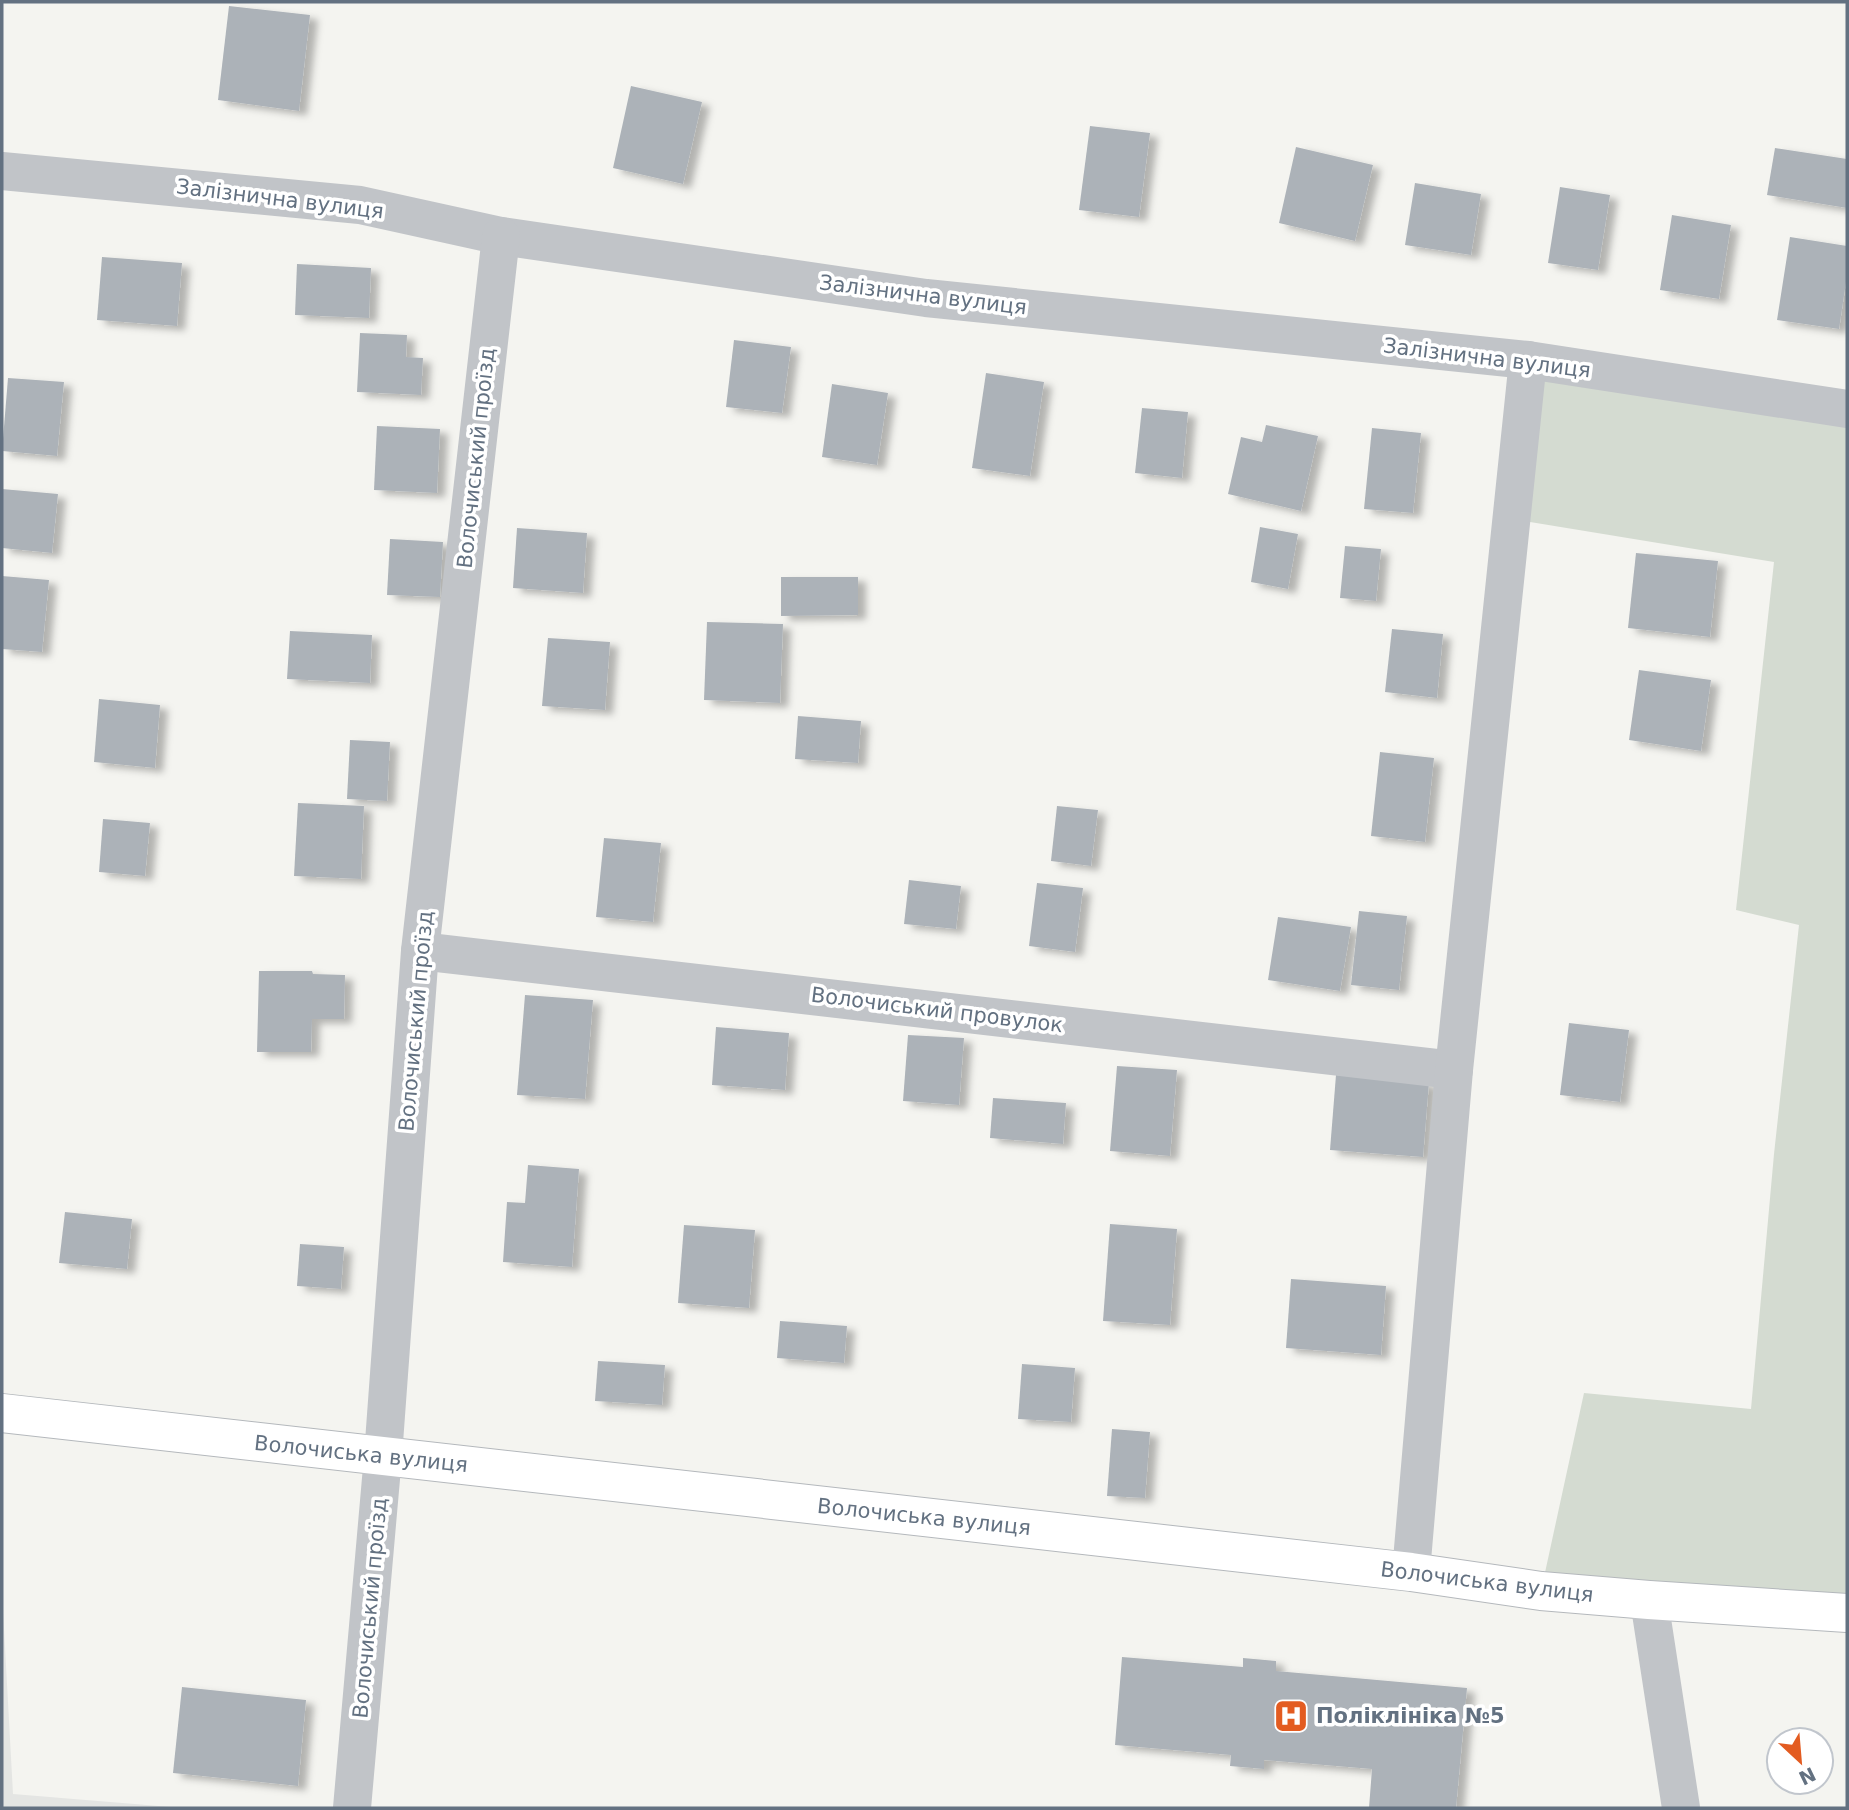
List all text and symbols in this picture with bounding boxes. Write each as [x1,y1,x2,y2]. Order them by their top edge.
street label: Залізнична вулиця [175,174,385,224]
street label: Залізнична вулиця [818,270,1028,320]
street label: Залізнична вулиця [1382,333,1592,383]
street label: Волочиський проїзд [452,347,500,569]
street label: Волочиський проїзд [394,910,438,1132]
street label: Волочиський провулок [810,983,1064,1037]
street label: Волочиська вулиця [253,1431,469,1477]
street label: Волочиська вулиця [816,1494,1032,1540]
street label: Волочиський проїзд [348,1497,392,1719]
street label: Волочиська вулиця [1379,1557,1595,1607]
hospital icon: Поліклініка №5 [1272,1697,1310,1735]
place label: Поліклініка №5 [1316,1704,1505,1728]
north arrow [1765,1726,1835,1796]
text: N [1795,1763,1819,1790]

